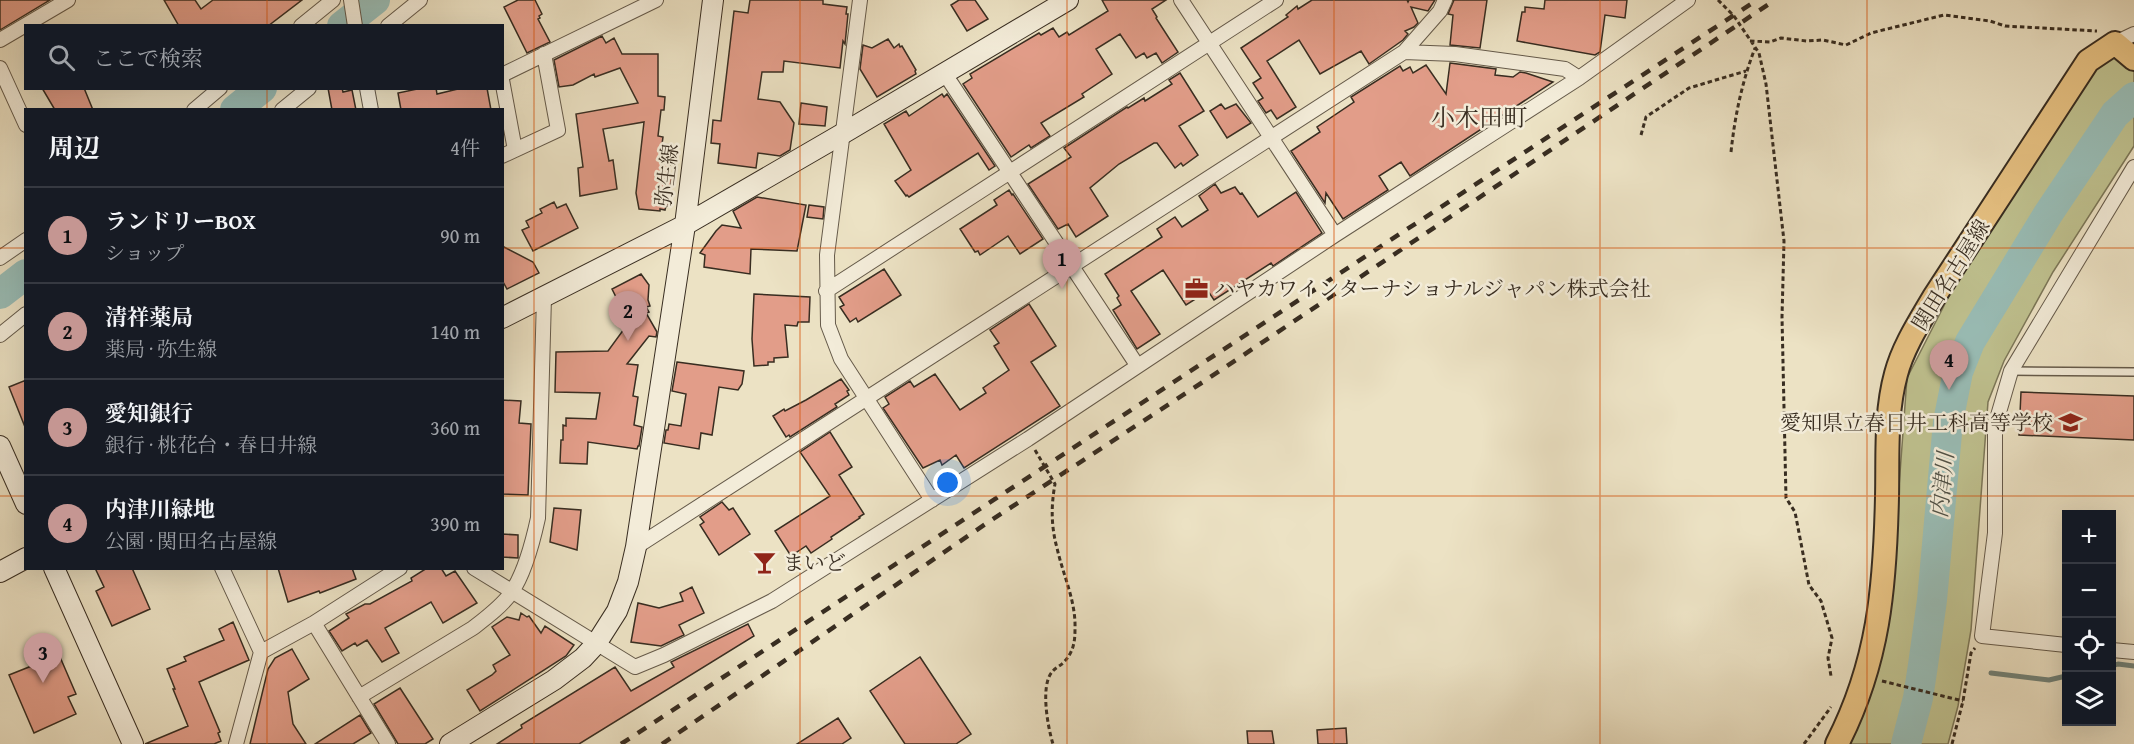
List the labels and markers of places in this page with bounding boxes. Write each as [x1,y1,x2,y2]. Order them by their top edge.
pin: 1 [1042,240,1082,289]
place label: ハヤカワインターナショナルジャパン株式会社 [1214,273,1651,304]
office icon: ハヤカワインターナショナルジャパン株式会社 [1183,276,1209,302]
pin: 2 [608,292,648,341]
pin: 4 [1930,340,1968,390]
place label: 愛知県立春日井工科高等学校 [1780,407,2053,438]
school or university icon: 愛知県立春日井工科高等学校 [2058,410,2084,436]
place label: まいど [783,547,846,578]
bar icon: まいど [752,550,778,576]
pin: 3 [24,634,63,683]

